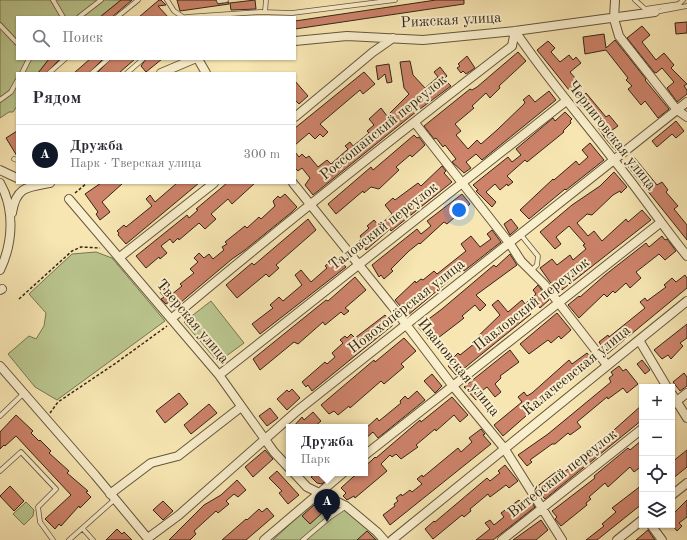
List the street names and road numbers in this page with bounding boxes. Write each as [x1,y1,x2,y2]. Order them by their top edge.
street label: Рижская улица [400,11,502,31]
street label: Россошанский переулок [318,72,451,184]
street label: Черниговская улица [564,79,659,194]
street label: Таловский переулок [327,180,442,274]
street label: Павловский переулок [471,255,593,355]
street label: Новохопёрская улица [346,257,468,357]
street label: Тверская улица [153,277,232,367]
street label: Ивановская улица [414,316,502,420]
street label: Калачеевская улица [520,323,634,419]
street label: Витебский переулок [506,427,621,521]

